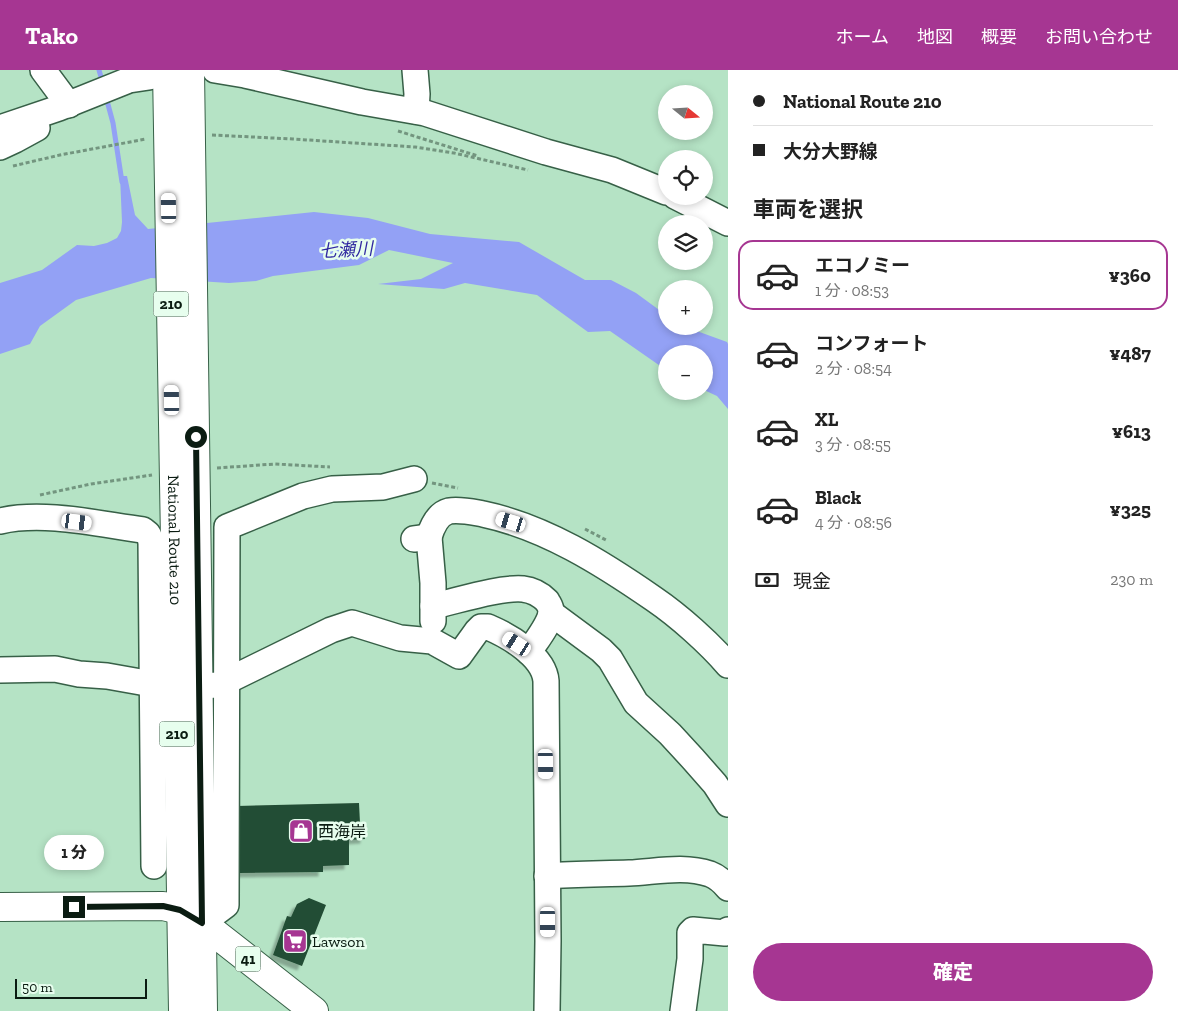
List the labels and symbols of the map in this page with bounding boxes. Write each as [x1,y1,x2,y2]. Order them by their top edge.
north arrow [658,85,712,140]
car [161,193,176,223]
water label: 七瀬川 [318,237,376,262]
road number: 210 [154,292,188,316]
car [164,385,179,415]
route start [185,426,207,448]
street label: National Route 210 [164,475,186,605]
car [494,510,527,534]
car [61,513,92,531]
car [500,630,533,658]
road number: 210 [160,722,194,746]
car [538,749,553,779]
shop icon: 西海岸 [288,818,314,844]
place label: 西海岸 [318,822,366,841]
callout: 1 分 [44,834,104,870]
route end [63,896,85,918]
car [540,907,555,937]
supermarket icon: Lawson [282,928,308,954]
place label: Lawson [312,932,365,951]
road number: 41 [236,946,260,972]
scale bar [15,976,148,999]

